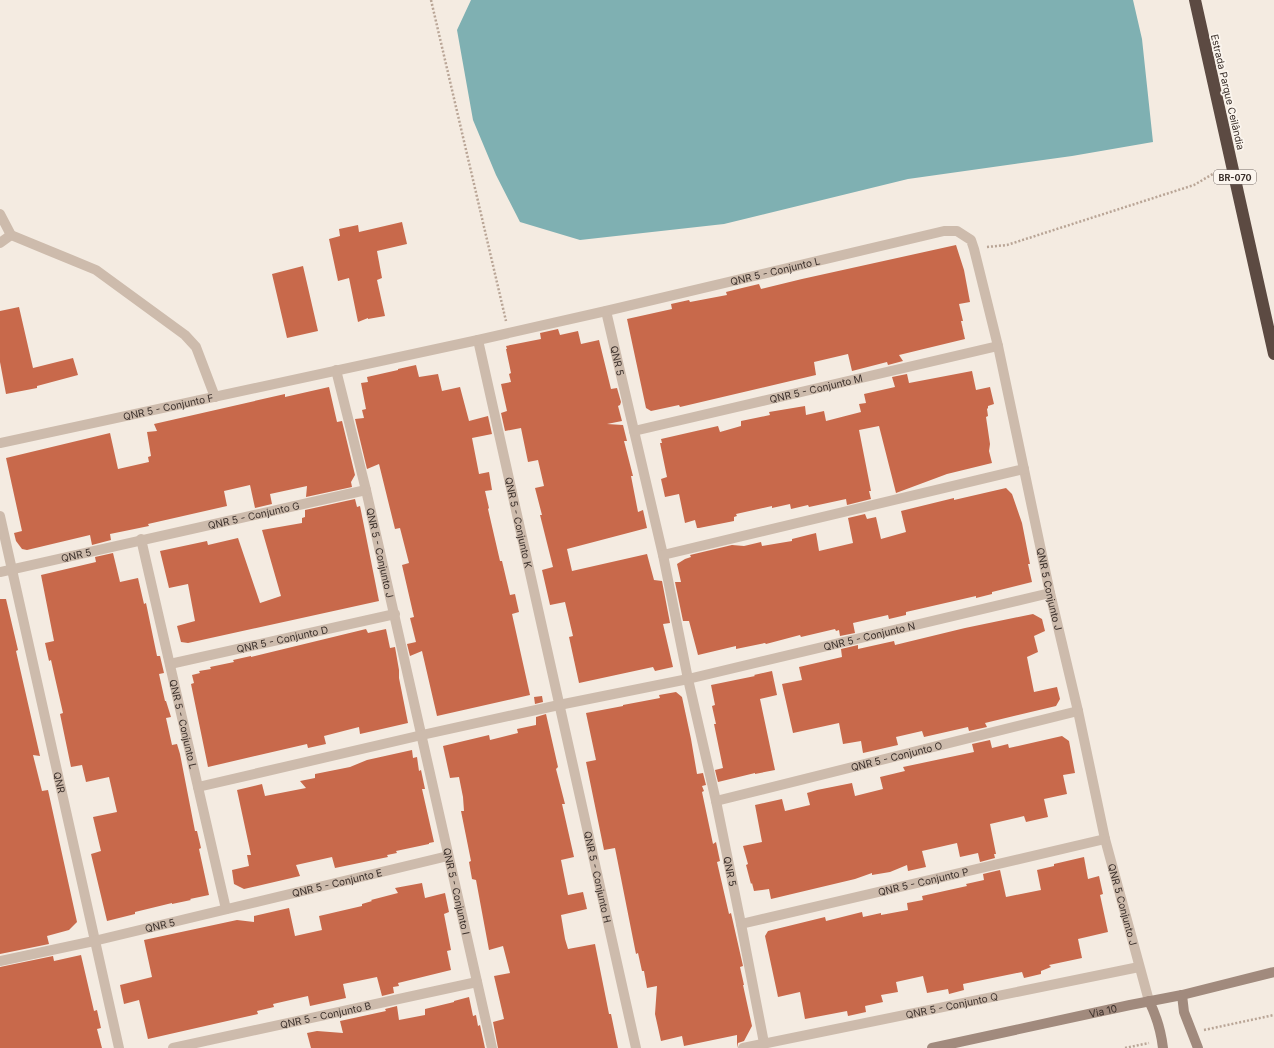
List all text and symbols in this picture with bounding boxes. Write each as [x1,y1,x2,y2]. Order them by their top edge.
street label: Estrada Parque Ceilândia [1209,33,1247,151]
road number: BR-070 [1214,170,1256,184]
street label: QNR 5 - Conjunto L [729,254,822,287]
street label: QNR 5 [608,344,627,377]
street label: QNR 5 - Conjunto M [768,372,864,405]
street label: QNR 5 - Conjunto F [122,391,215,422]
street label: QNR 5 - Conjunto K [503,476,535,569]
street label: QNR 5 - Conjunto G [207,499,301,531]
street label: QNR 5 - Conjunto J [364,507,396,599]
street label: QNR 5 [60,546,92,564]
street label: QNR 5 Conjunto J [1035,546,1065,632]
street label: QNR 5 - Conjunto N [822,619,916,653]
street label: QNR 5 - Conjunto D [235,623,329,655]
street label: QNR 5 - Conjunto L [167,678,200,771]
street label: QNR 5 - Conjunto O [849,739,944,773]
street label: QNR [51,771,68,795]
street label: QNR 5 - Conjunto H [582,830,614,924]
street label: QNR 5 - Conjunto I [441,846,472,936]
street label: QNR 5 [721,855,739,887]
street label: QNR 5 Conjunto J [1106,862,1140,947]
street label: QNR 5 - Conjunto P [877,865,970,898]
street label: QNR 5 - Conjunto E [291,866,383,899]
street label: QNR 5 [144,916,176,935]
street label: QNR 5 - Conjunto Q [904,990,999,1021]
street label: QNR 5 - Conjunto B [279,999,372,1031]
street label: Via 10 [1088,1002,1118,1020]

